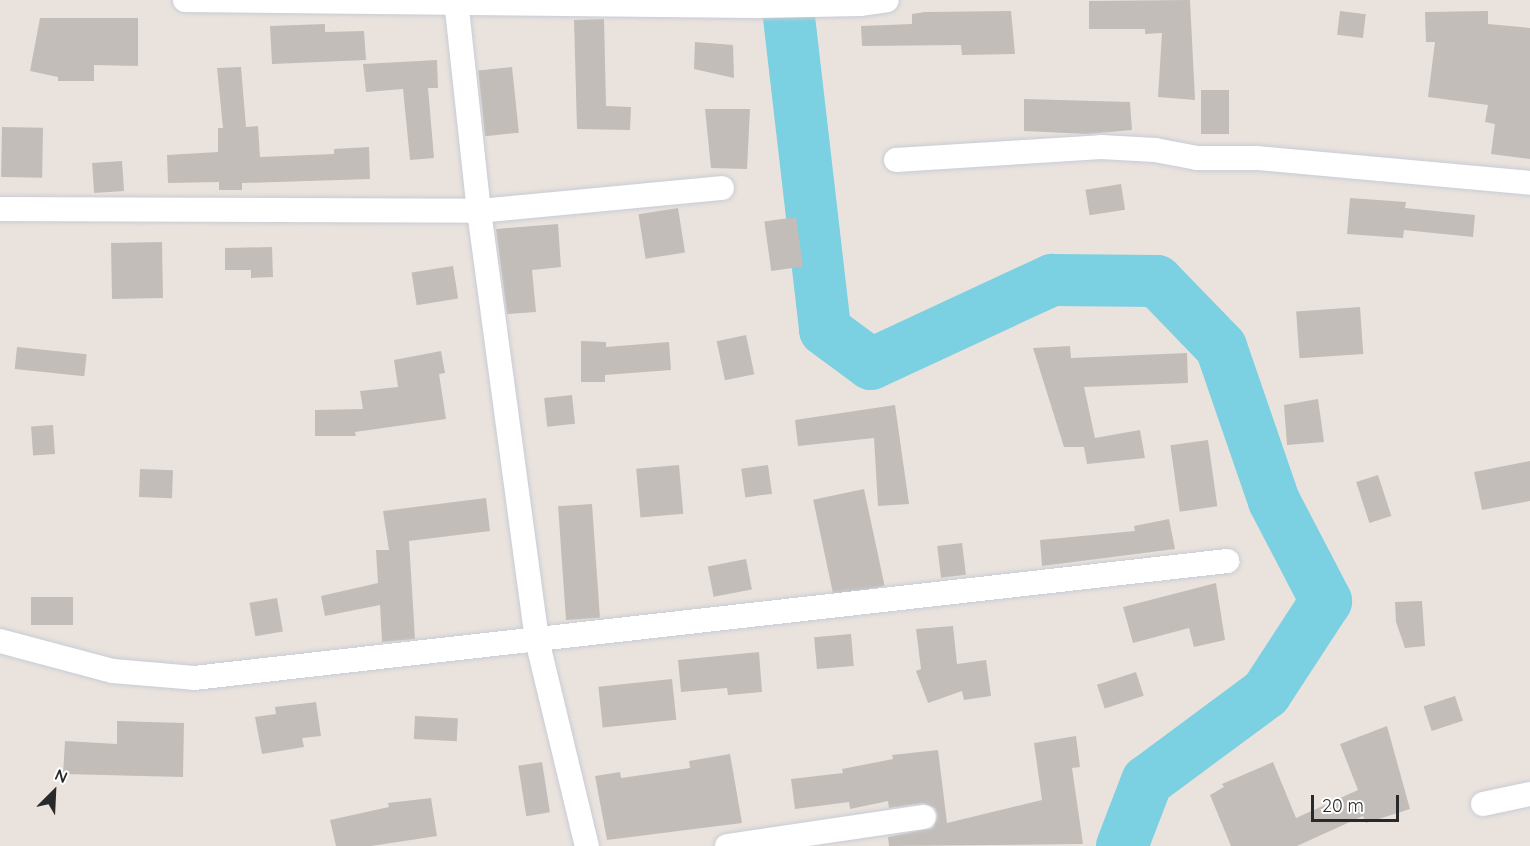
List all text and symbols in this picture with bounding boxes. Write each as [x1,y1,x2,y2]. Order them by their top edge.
north arrow [24,762,84,822]
text: N [52,764,71,787]
scale bar [1314,783,1402,821]
text: 20 m [1322,794,1364,817]

